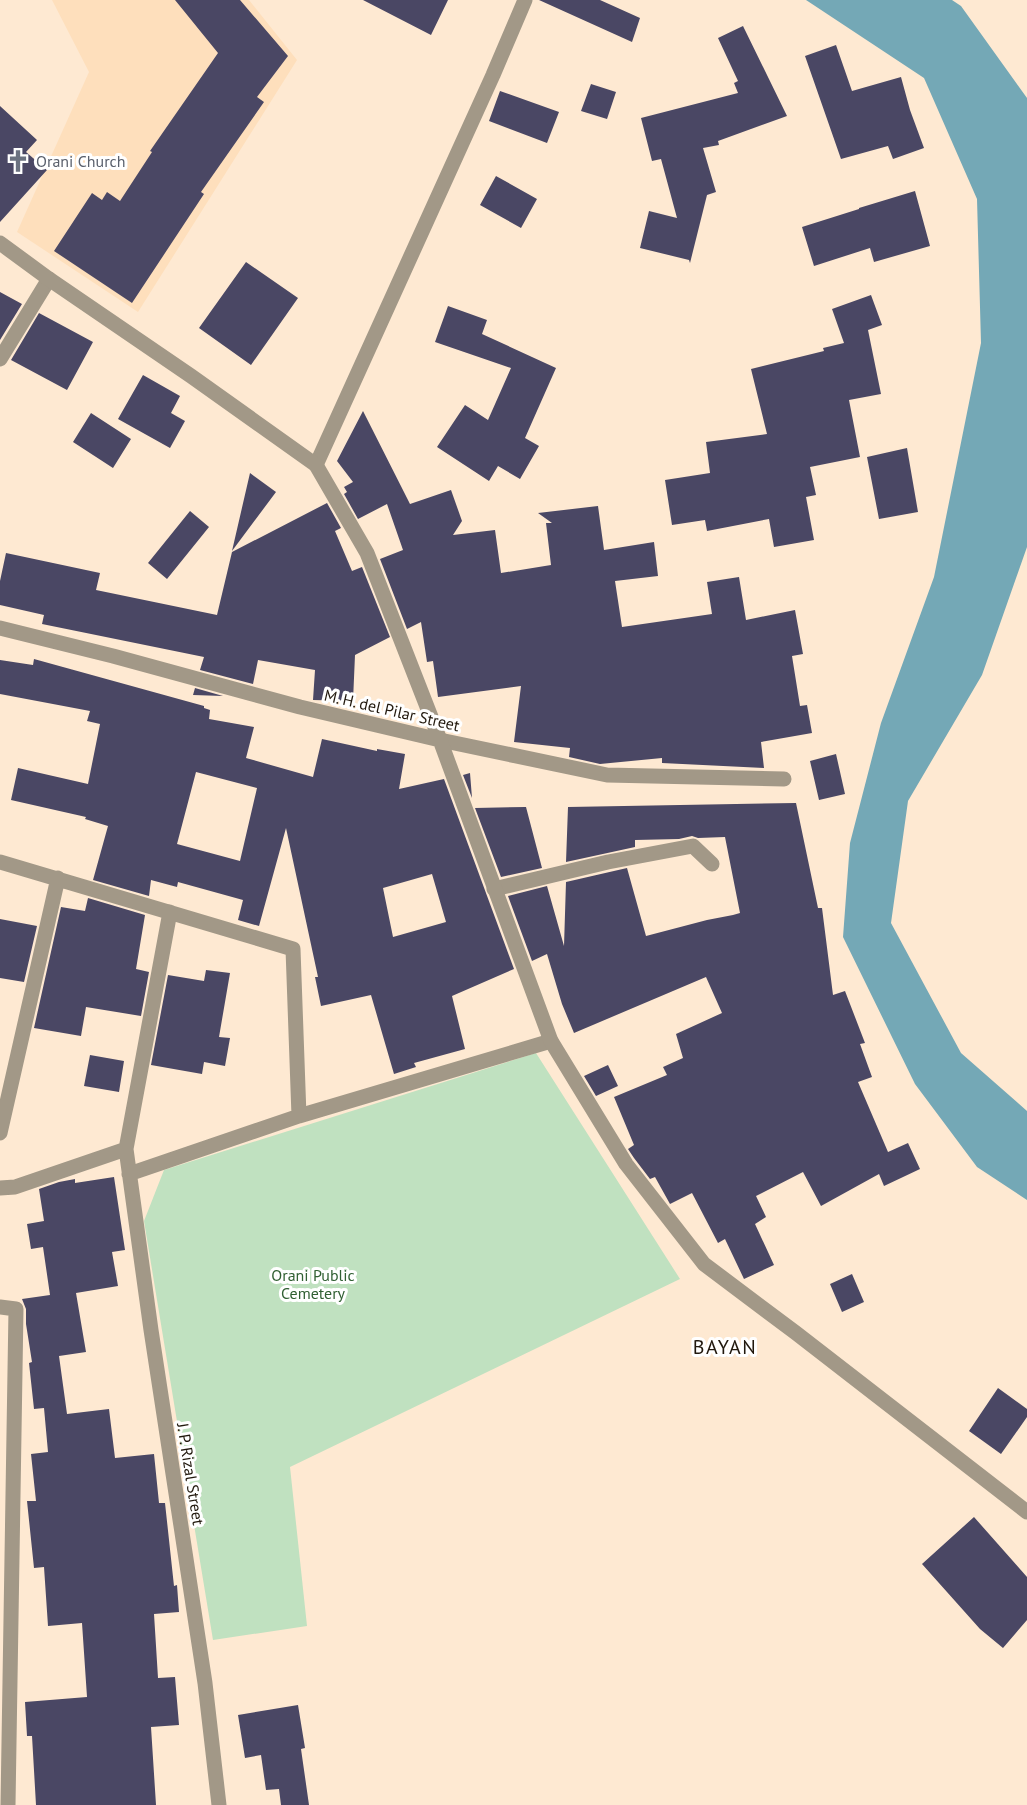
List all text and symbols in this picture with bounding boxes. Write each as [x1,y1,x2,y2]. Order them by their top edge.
church icon: Orani Church [5,148,31,174]
place label: Orani Church [36,151,126,171]
street label: M. H. del Pilar Street [322,685,462,735]
park label: Orani Public Cemetery [271,1265,355,1303]
district label: BAYAN [693,1334,757,1360]
street label: J. P. Rizal Street [173,1421,209,1527]

